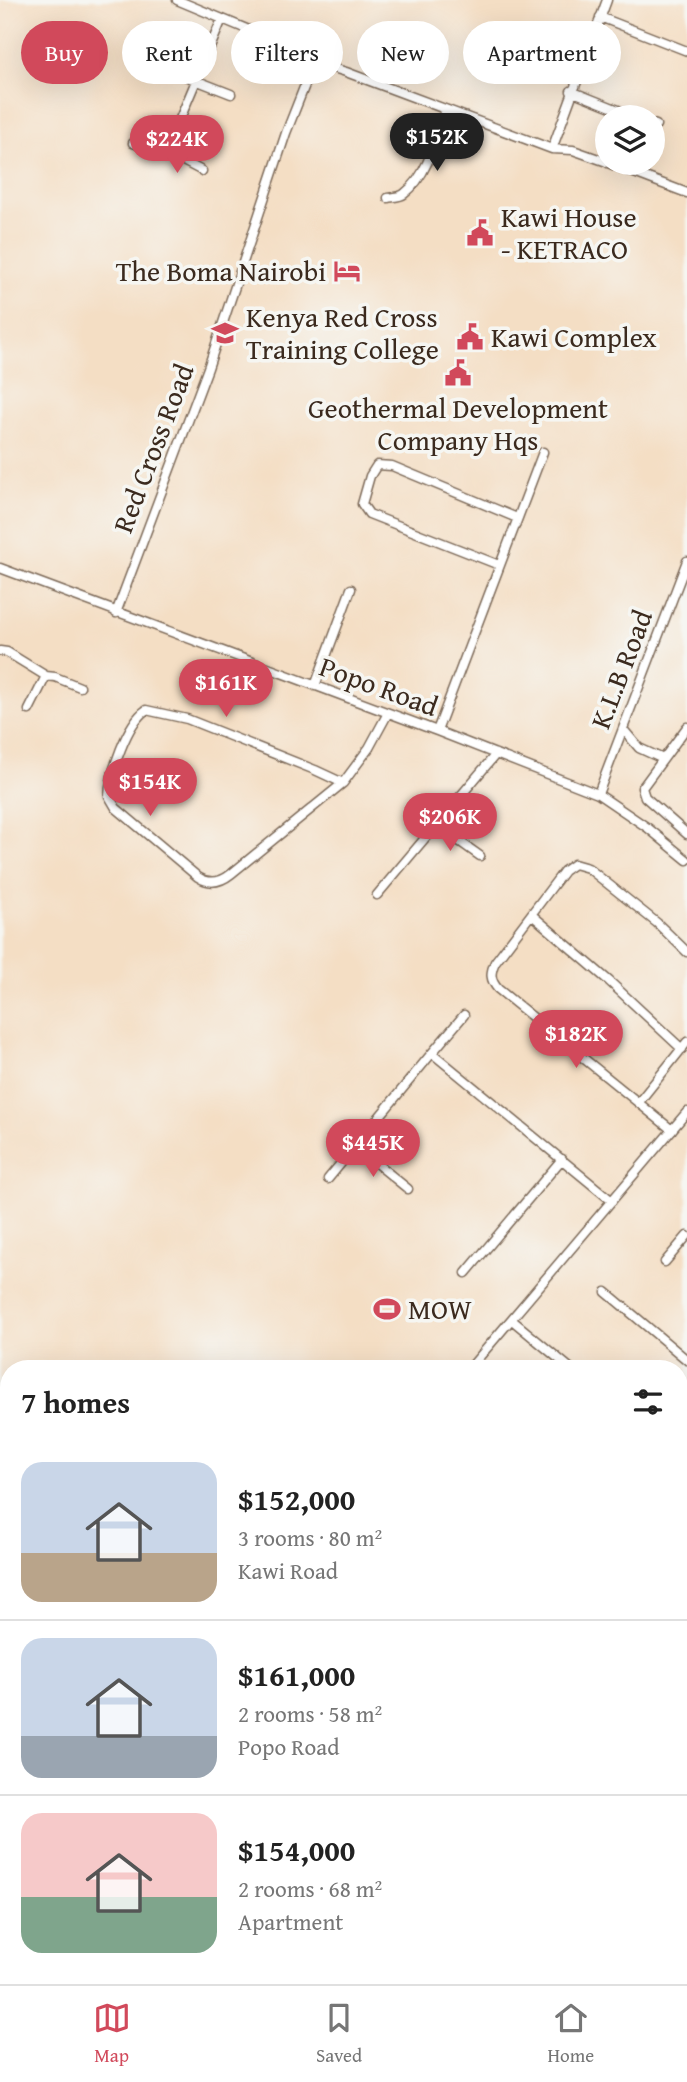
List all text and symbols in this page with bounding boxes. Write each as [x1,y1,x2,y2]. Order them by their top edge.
chip: Buy [21,21,108,84]
chip: Rent [122,21,217,84]
chip: Filters [231,21,343,84]
chip: New [357,21,449,84]
chip: Apartment [463,21,621,84]
map controls [595,105,665,175]
button: layers [595,105,665,175]
pin: $152K [388,114,486,173]
pin: $224K [128,116,226,175]
text: $152K [406,119,468,152]
text: $224K [146,121,208,154]
place label: Kawi House - KETRACO [501,196,637,269]
public building icon: Kawi House - KETRACO [465,218,495,248]
place label: The Boma Nairobi [116,250,326,291]
hotel icon: The Boma Nairobi [332,256,362,286]
place label: Kenya Red Cross Training College [246,296,439,369]
place label: Kawi Complex [491,316,657,357]
school or university icon: Kenya Red Cross Training College [210,318,240,348]
public building icon: Kawi Complex [455,322,485,352]
street label: Red Cross Road [102,357,204,538]
public building icon: Geothermal Development Company Hqs [443,358,473,388]
place label: Geothermal Development Company Hqs [308,387,608,460]
street label: K.L.B Road [579,603,662,734]
street label: Popo Road [314,645,444,726]
pin: $161K [177,660,275,719]
text: $161K [195,665,257,698]
pin: $154K [101,758,199,818]
text: $154K [119,764,181,797]
pin: $206K [401,794,499,853]
text: $206K [419,799,481,832]
pin: $182K [527,1010,625,1070]
text: $182K [545,1016,607,1049]
pin: $445K [324,1120,422,1179]
text: $445K [342,1125,404,1158]
place label: MOW [408,1288,472,1329]
sports icon: MOW [372,1294,402,1324]
text: 7 homes [21,1380,130,1424]
icon: filters [629,1383,667,1421]
text: $152,000 [238,1477,355,1521]
icon: home [77,1490,161,1574]
text: 3 rooms · 80 m² [238,1521,382,1554]
text: Kawi Road [238,1554,338,1587]
text: $161,000 [238,1653,355,1697]
icon: home [77,1666,161,1750]
text: 2 rooms · 58 m² [238,1697,382,1730]
text: Popo Road [238,1730,339,1763]
text: $154,000 [238,1828,355,1872]
icon: home [77,1841,161,1925]
text: 2 rooms · 68 m² [238,1872,382,1905]
text: Apartment [238,1905,343,1938]
tab: Map [93,1999,131,2069]
tab: Saved [316,1999,362,2069]
tab: Home [548,1999,594,2069]

